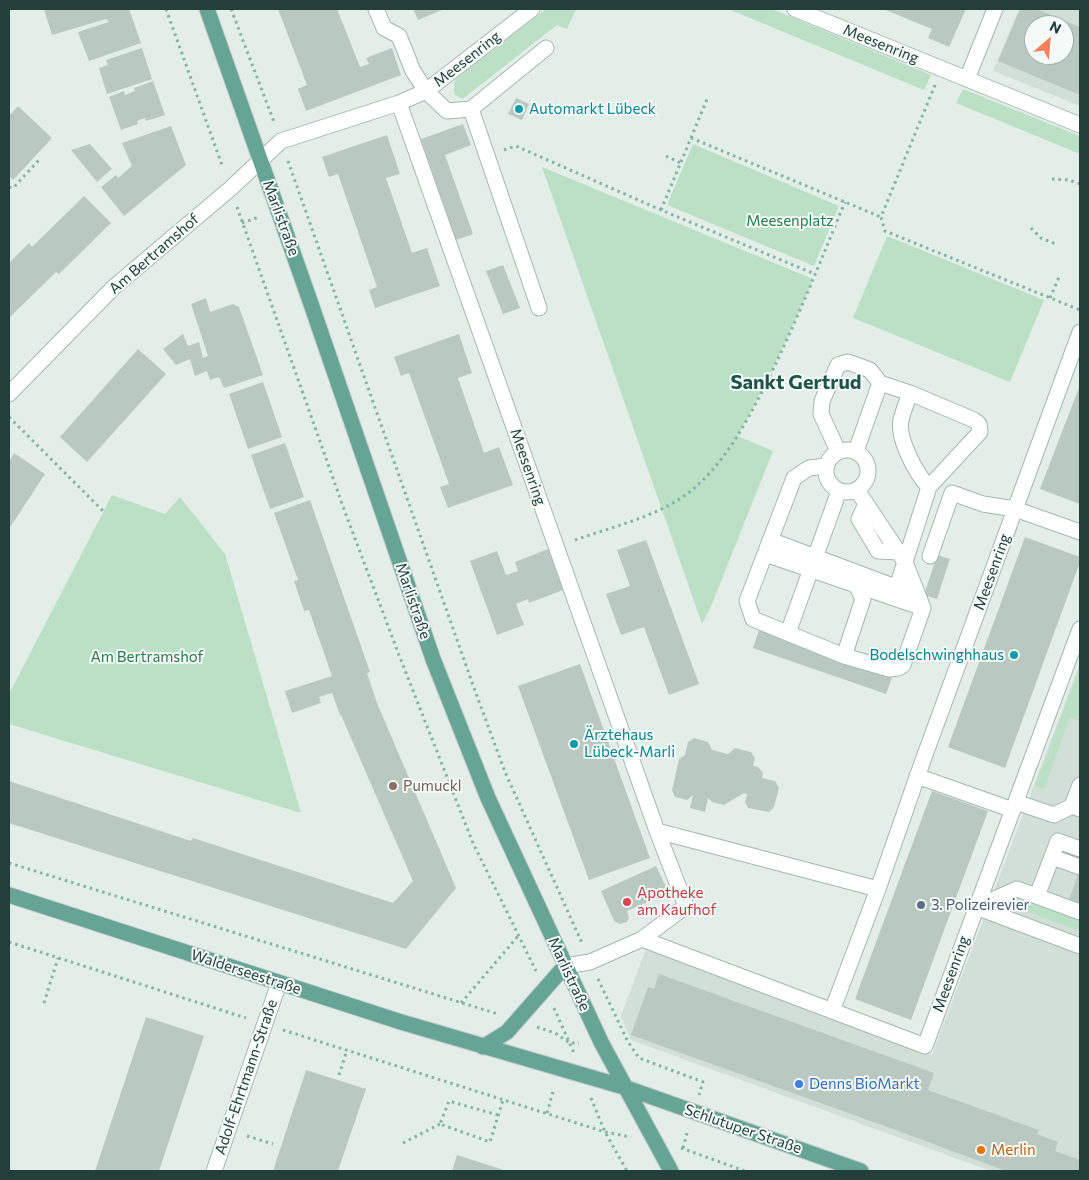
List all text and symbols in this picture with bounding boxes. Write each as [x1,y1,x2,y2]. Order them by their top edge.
north arrow [1024,15,1074,65]
text: N [1047,17,1064,37]
street label: Meesenring [841,21,921,67]
street label: Meesenring [430,27,504,91]
place label: Automarkt Lübeck [529,100,656,118]
marker: Automarkt Lübeck [513,103,525,115]
street label: Marlistraße [259,178,303,258]
street label: Am Bertramshof [105,210,203,298]
park label: Meesenplatz [746,212,834,230]
district label: Sankt Gertrud [730,370,862,394]
street label: Meesenring [506,426,550,508]
street label: Meesenring [970,531,1014,613]
street label: Marlistraße [392,561,434,641]
place label: Bodelschwinghhaus [869,646,1004,664]
park label: Am Bertramshof [90,648,204,666]
marker: Bodelschwinghhaus [1008,649,1020,661]
place label: Ärztehaus Lübeck-Marli [584,726,675,761]
marker: Ärztehaus Lübeck-Marli [568,738,580,750]
place label: Pumuckl [403,777,462,795]
marker: Pumuckl [387,780,399,792]
place label: Apotheke am Kaufhof [637,884,716,919]
marker: Apotheke am Kaufhof [621,896,633,908]
place label: 3. Polizeirevier [931,896,1030,914]
marker: 3. Polizeirevier [915,899,927,911]
street label: Meesenring [929,933,973,1015]
street label: Marlistraße [544,934,594,1014]
street label: Walderseestraße [189,946,303,998]
street label: Adolf-Ehrtmann-Straße [211,997,281,1157]
place label: Denns BioMarkt [809,1075,920,1093]
marker: Denns BioMarkt [793,1078,805,1090]
street label: Schlutuper Straße [682,1101,804,1157]
place label: Merlin [991,1141,1035,1159]
marker: Merlin [975,1144,987,1156]

